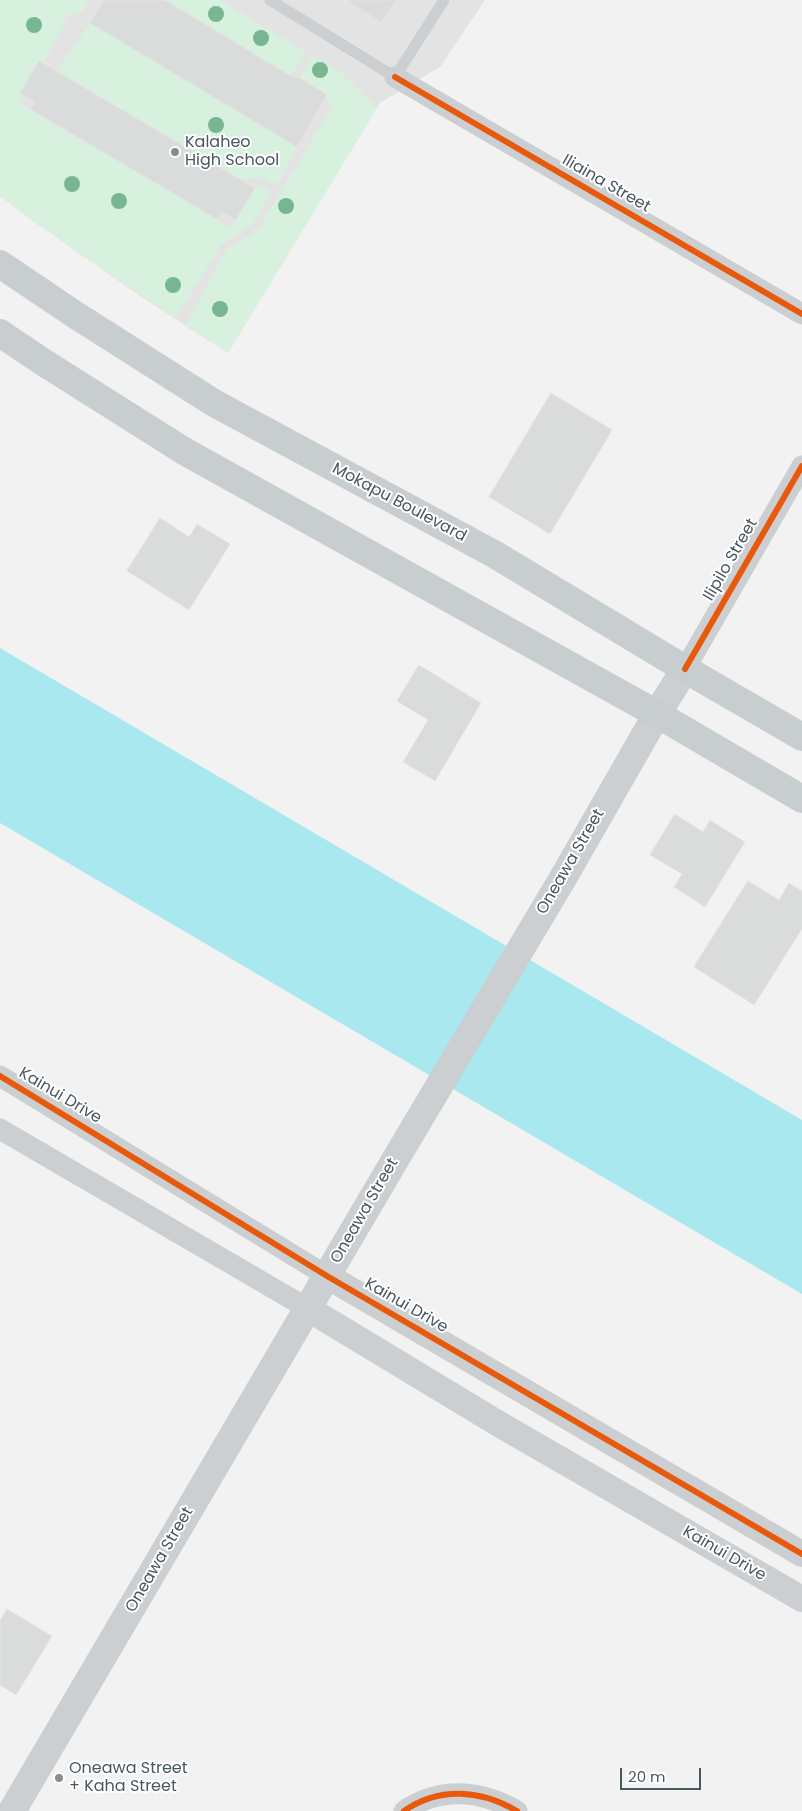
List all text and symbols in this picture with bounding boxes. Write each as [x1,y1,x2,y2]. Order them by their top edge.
place label: Kalaheo High School [185,133,279,171]
marker: Kalaheo High School [169,146,181,158]
street label: Iliaina Street [558,151,654,217]
street label: Mokapu Boulevard [329,460,469,546]
street label: Ilipilo Street [700,515,762,605]
street label: Oneawa Street [533,806,609,918]
street label: Kainui Drive [15,1064,105,1128]
street label: Oneawa Street [327,1155,403,1267]
street label: Kainui Drive [361,1274,451,1338]
street label: Oneawa Street [122,1504,198,1616]
street label: Kainui Drive [679,1522,769,1586]
scale bar [622,1758,703,1790]
place label: Oneawa Street + Kaha Street [69,1759,188,1797]
text: 20 m [628,1766,666,1787]
marker: Oneawa Street + Kaha Street [53,1772,65,1784]

